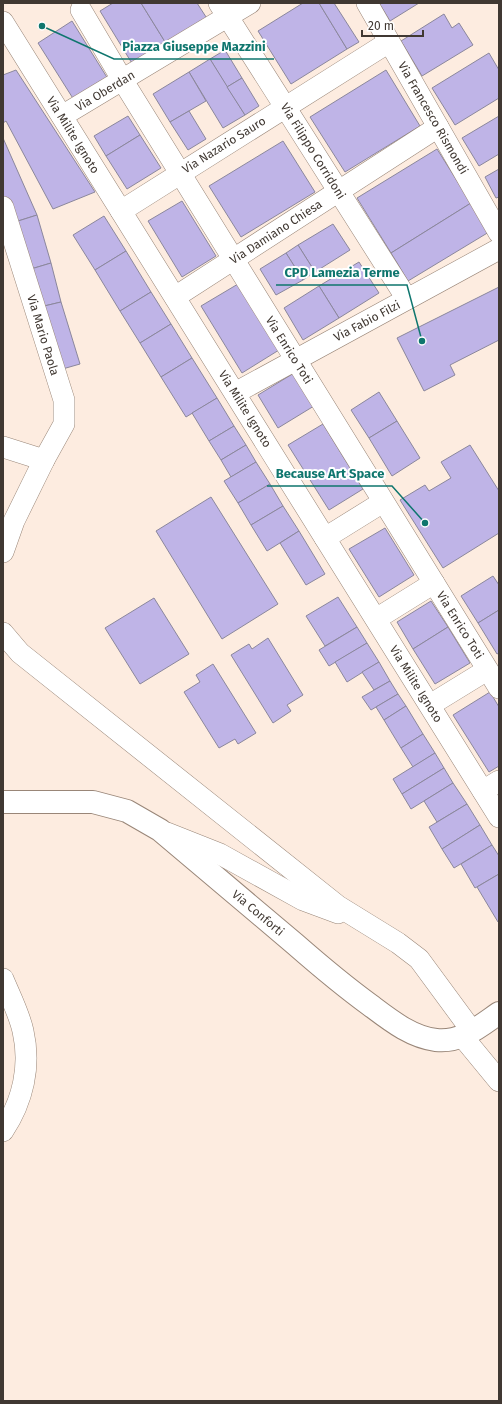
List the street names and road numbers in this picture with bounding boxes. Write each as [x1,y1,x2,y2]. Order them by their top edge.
street label: Via Francesco Rismondi [395,59,471,177]
street label: Via Oberdan [73,68,137,114]
street label: Via Milite Ignoto [44,94,102,176]
street label: Via Filippo Corridoni [278,100,348,202]
street label: Via Nazario Sauro [180,114,268,176]
street label: Via Damiano Chiesa [227,197,325,267]
street label: Via Mario Paola [24,293,62,377]
street label: Via Fabio Filzi [331,298,403,344]
street label: Via Enrico Toti [263,314,315,386]
street label: Via Milite Ignoto [216,368,274,450]
street label: Via Enrico Toti [434,589,486,661]
street label: Via Milite Ignoto [387,643,445,725]
street label: Via Conforti [229,887,287,939]

